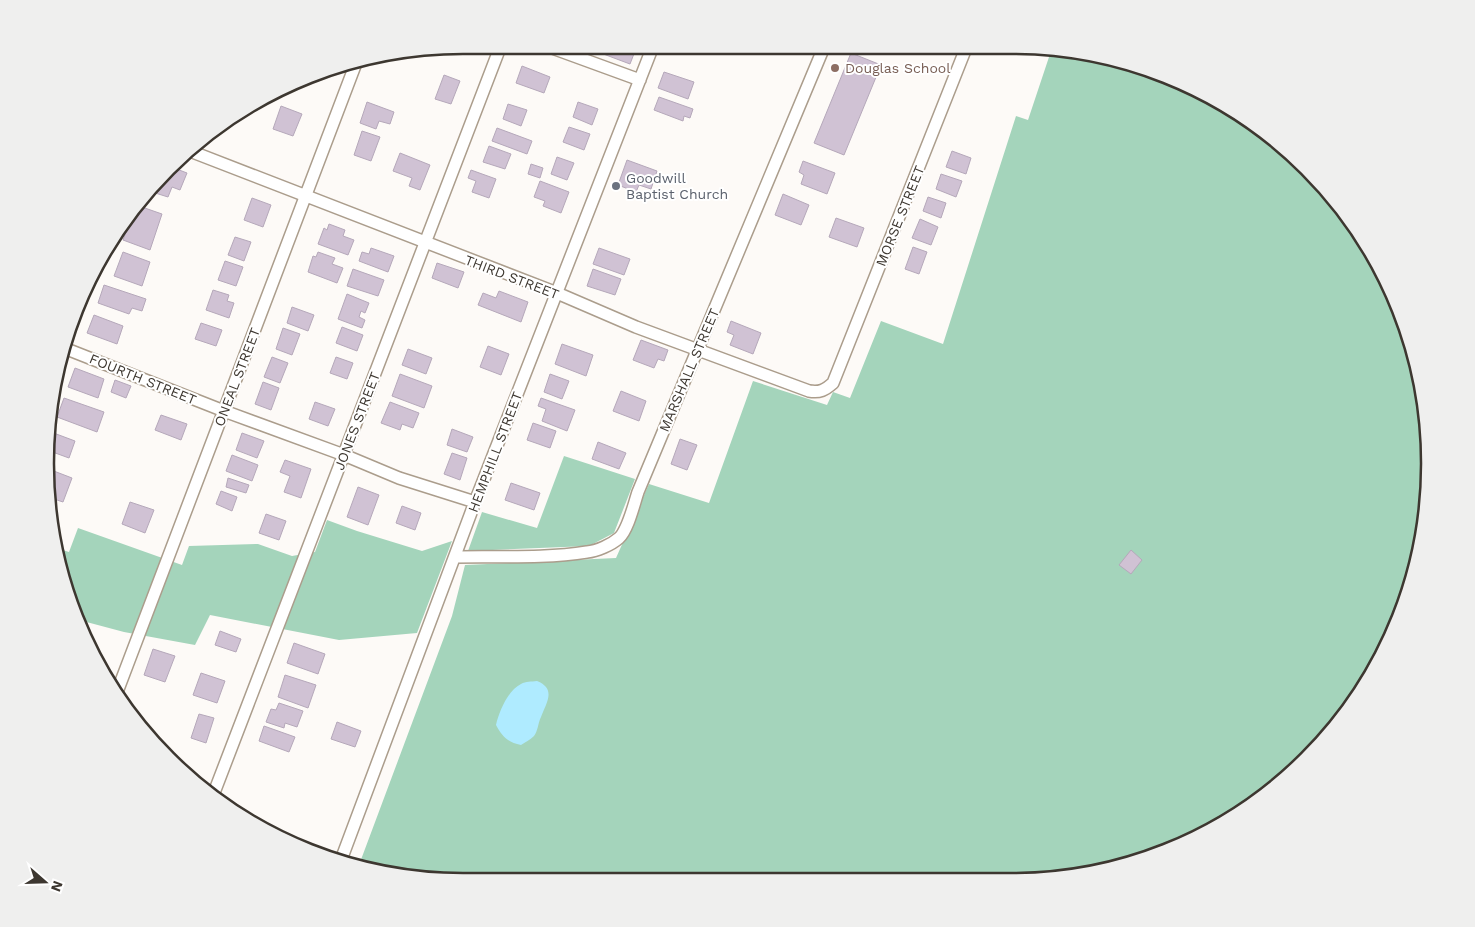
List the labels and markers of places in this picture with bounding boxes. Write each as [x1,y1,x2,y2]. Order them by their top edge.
place label: Douglas School [845,60,951,76]
marker: Douglas School [829,62,841,74]
place label: Goodwill Baptist Church [626,170,728,202]
marker: Goodwill Baptist Church [610,180,622,192]

